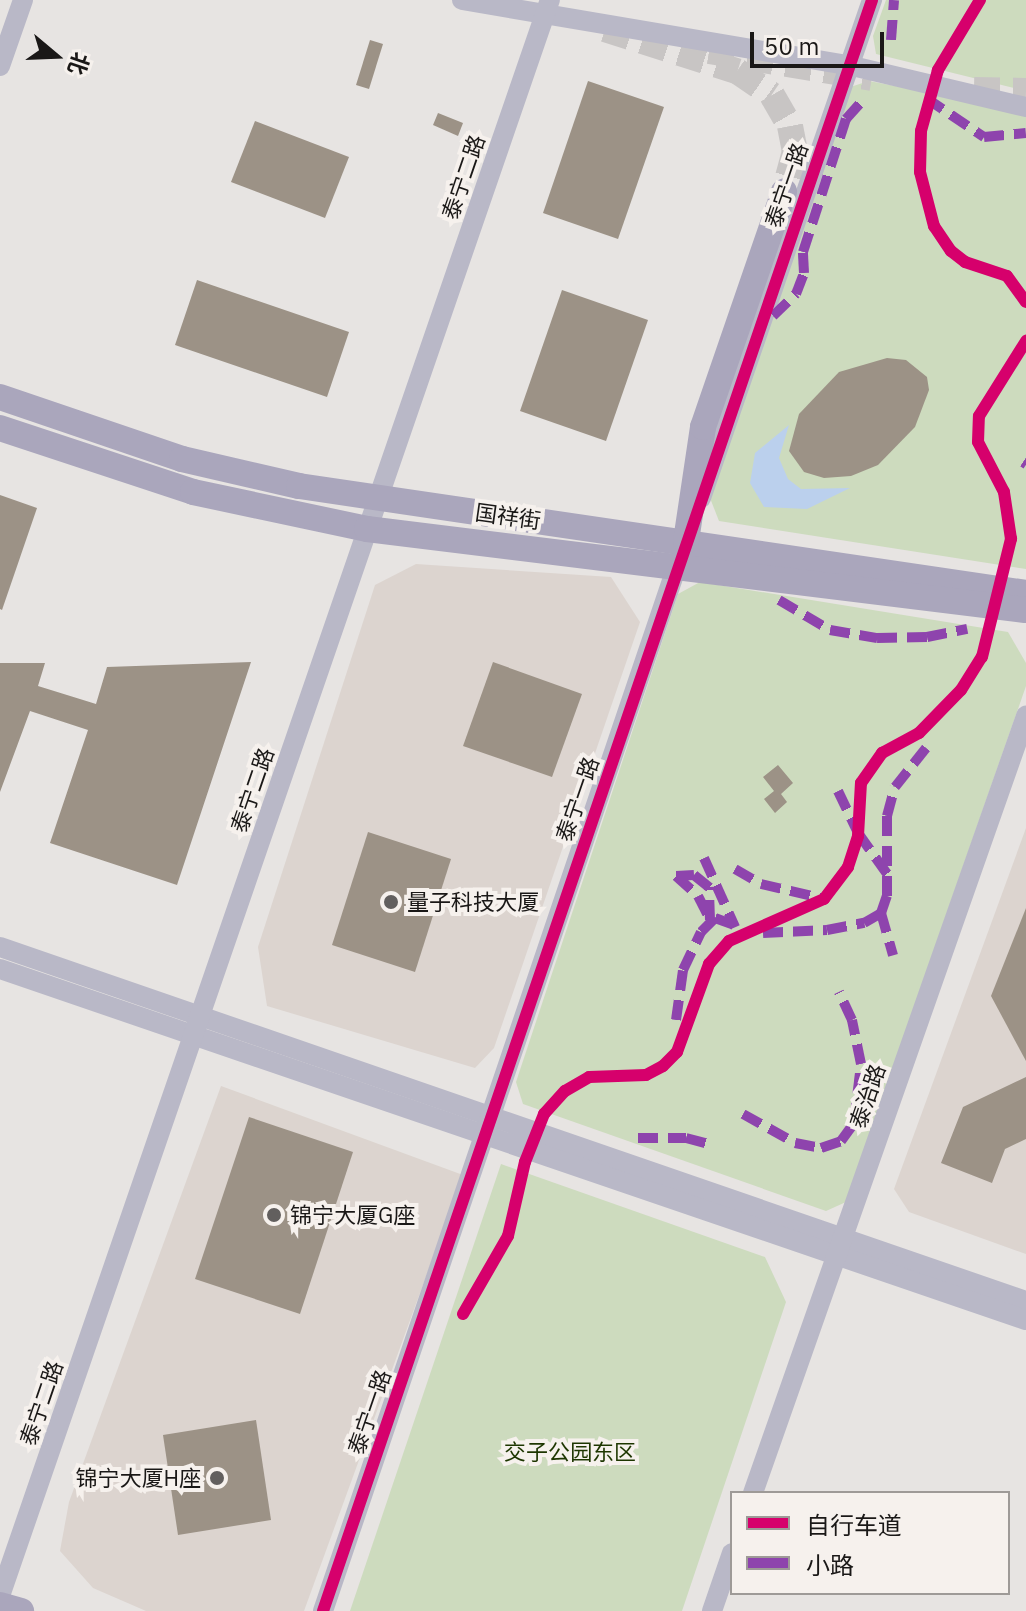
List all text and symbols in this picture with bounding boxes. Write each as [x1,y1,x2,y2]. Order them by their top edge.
north arrow [16,16,96,96]
scale bar [754,16,888,66]
text: 50 m [764,30,819,62]
text: 北 [62,49,96,79]
street label: 泰宁二路 [436,131,490,223]
street label: 泰宁一路 [759,139,813,231]
street label: 国祥街 [473,498,543,534]
street label: 泰宁二路 [225,744,279,836]
street label: 泰宁一路 [550,753,604,845]
place label: 量子科技大厦 [407,889,539,915]
marker: 量子科技大厦 [382,893,400,911]
street label: 泰治路 [844,1061,890,1131]
place label: 锦宁大厦G座 [290,1202,415,1228]
marker: 锦宁大厦G座 [265,1206,283,1224]
street label: 泰宁二路 [14,1357,68,1449]
street label: 泰宁一路 [342,1366,396,1458]
park label: 交子公园东区 [504,1439,636,1465]
place label: 锦宁大厦H座 [75,1465,201,1491]
marker: 锦宁大厦H座 [208,1469,226,1487]
legend [730,1491,1010,1595]
text: 自行车道 [806,1509,902,1541]
text: 小路 [806,1549,854,1581]

